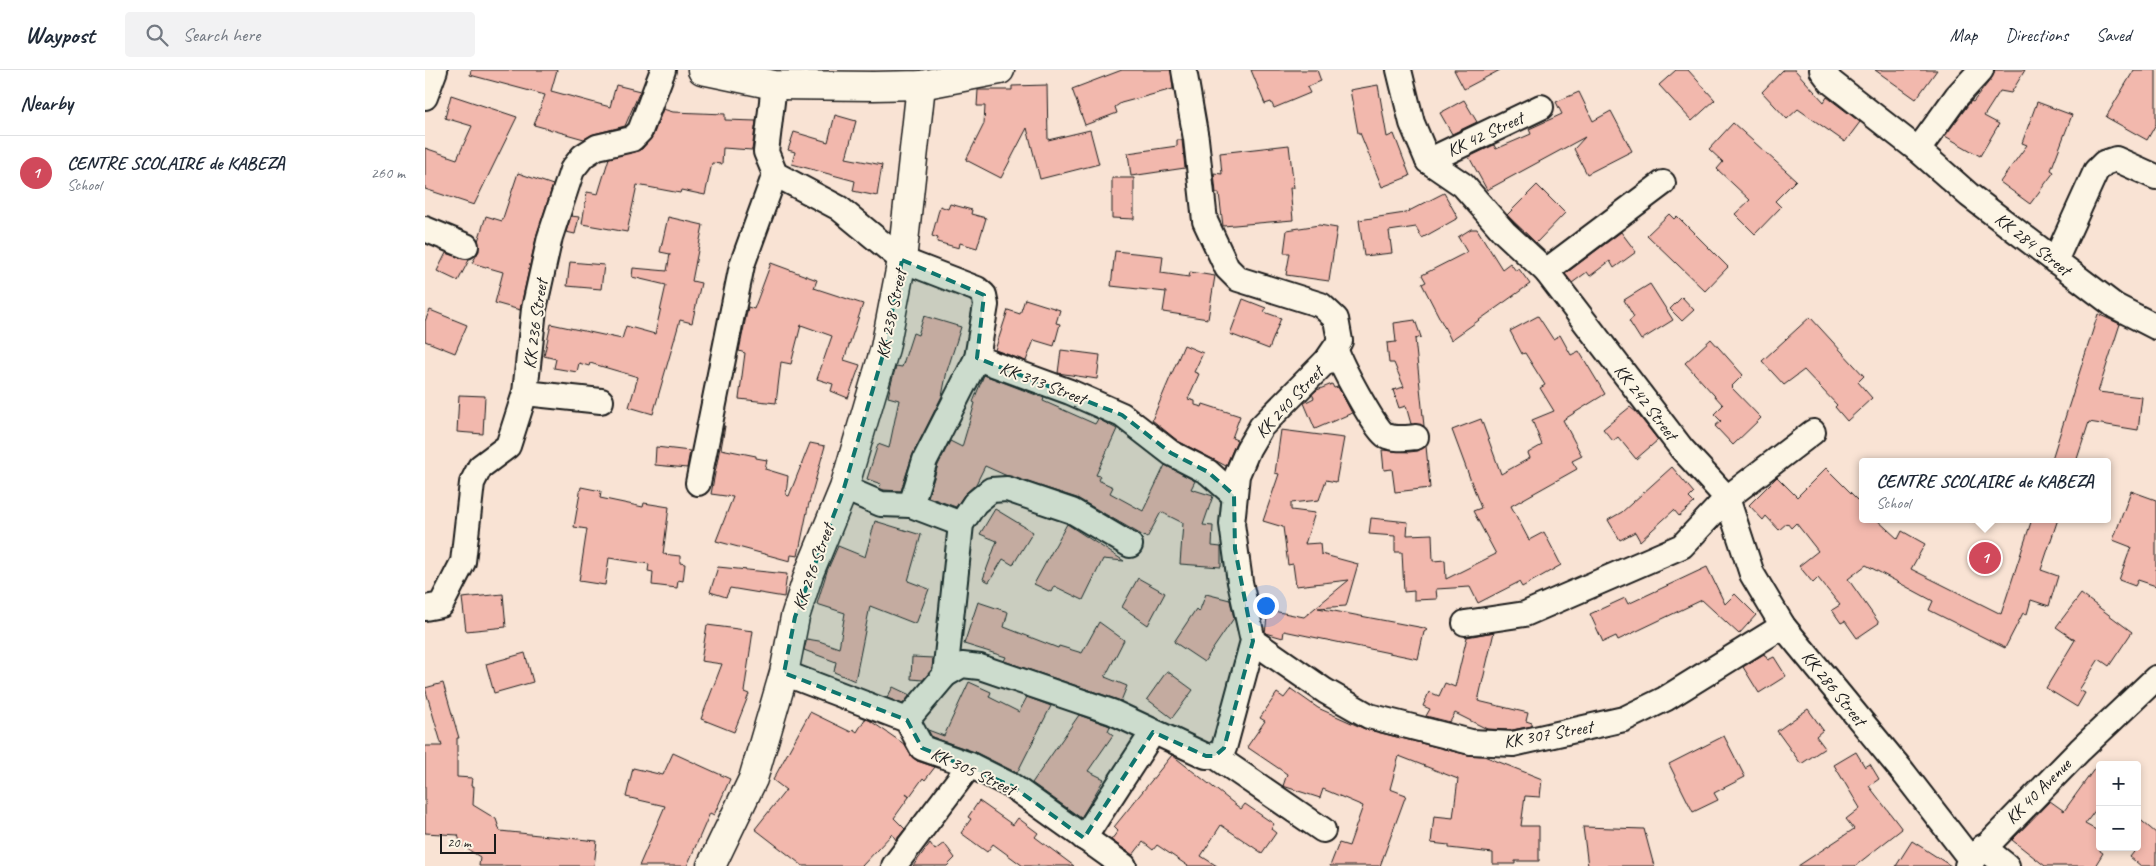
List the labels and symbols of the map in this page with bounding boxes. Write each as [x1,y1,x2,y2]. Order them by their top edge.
street label: KK 42 Street [1443,105,1530,161]
street label: KK 284 Street [1991,208,2078,282]
street label: KK 238 Street [871,265,912,360]
street label: KK 236 Street [518,275,553,370]
street label: KK 313 Street [997,357,1092,410]
street label: KK 240 Street [1250,359,1330,442]
street label: KK 242 Street [1610,360,1684,447]
street label: KK 296 Street [787,518,840,613]
pin: 1 [1969,539,2001,577]
your location [1253,593,1279,619]
street label: KK 286 Street [1797,646,1873,732]
street label: KK 307 Street [1502,715,1597,753]
street label: KK 305 Street [928,742,1021,801]
street label: KK 40 Avenue [2000,753,2076,829]
scale bar [440,831,496,854]

